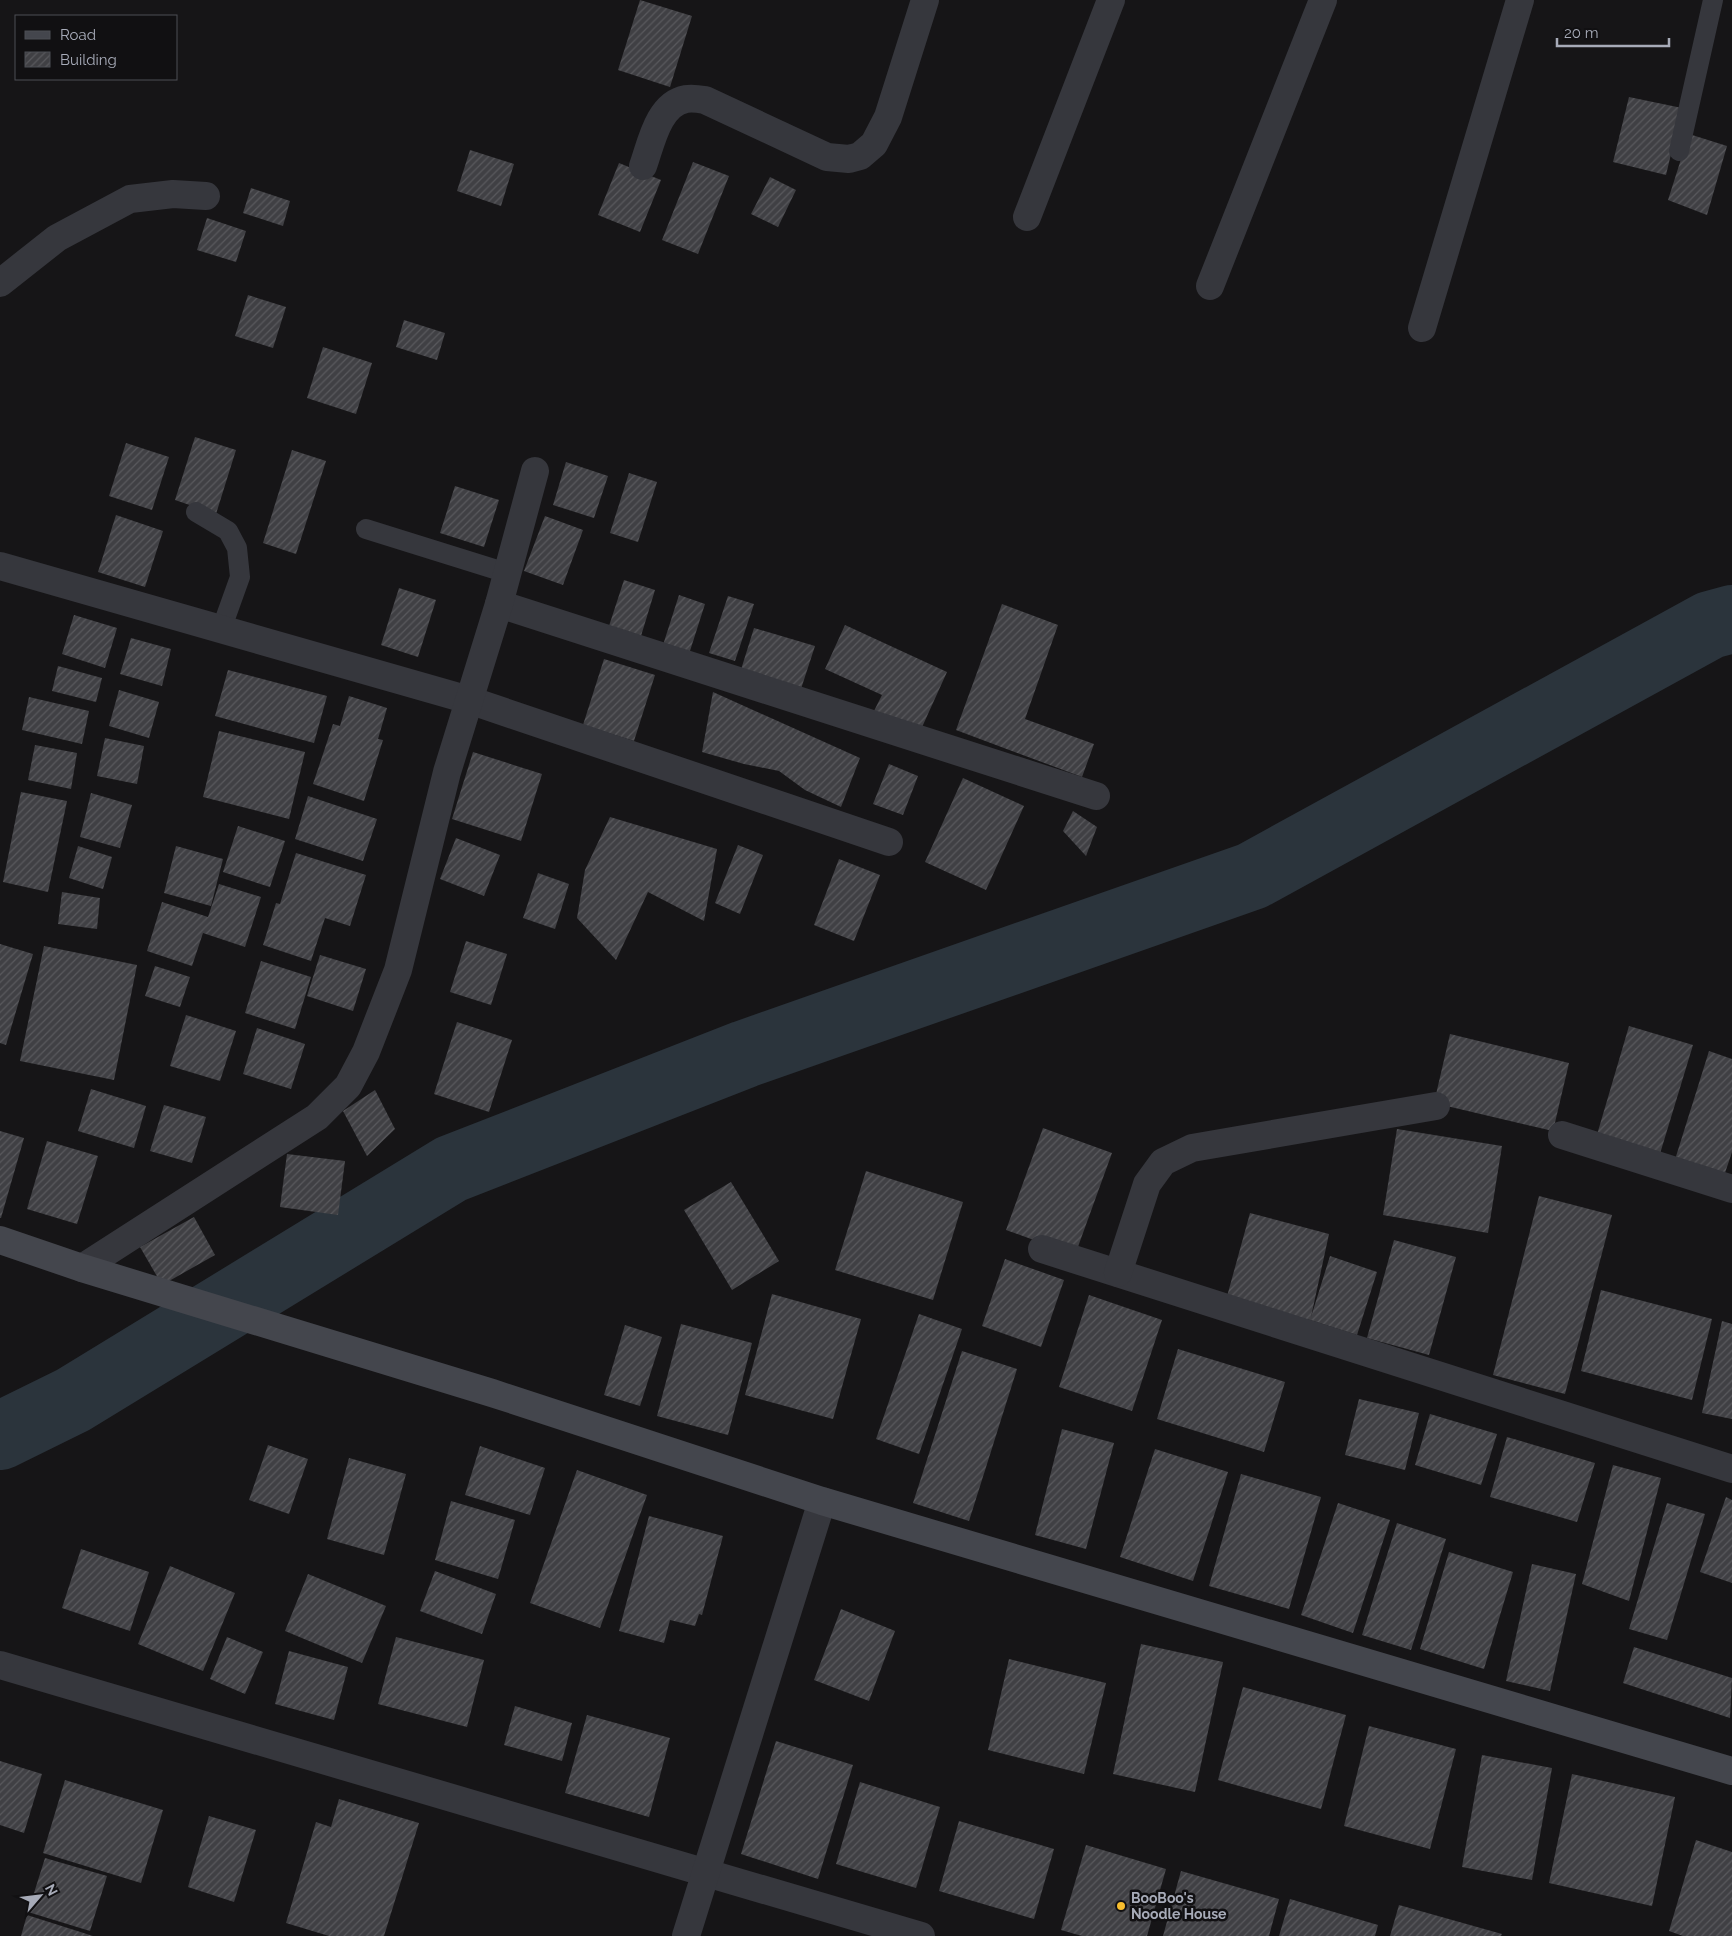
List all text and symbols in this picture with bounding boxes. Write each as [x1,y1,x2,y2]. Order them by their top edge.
legend [15,15,178,80]
scale bar [1557,15,1670,47]
text: 20 m [1564,24,1599,42]
text: Road [60,26,96,44]
text: Building [60,51,117,69]
north arrow [15,1871,65,1921]
text: N [42,1881,61,1898]
place label: BooBoo's Noodle House [1131,1890,1227,1922]
marker: BooBoo's Noodle House [1115,1900,1127,1912]

